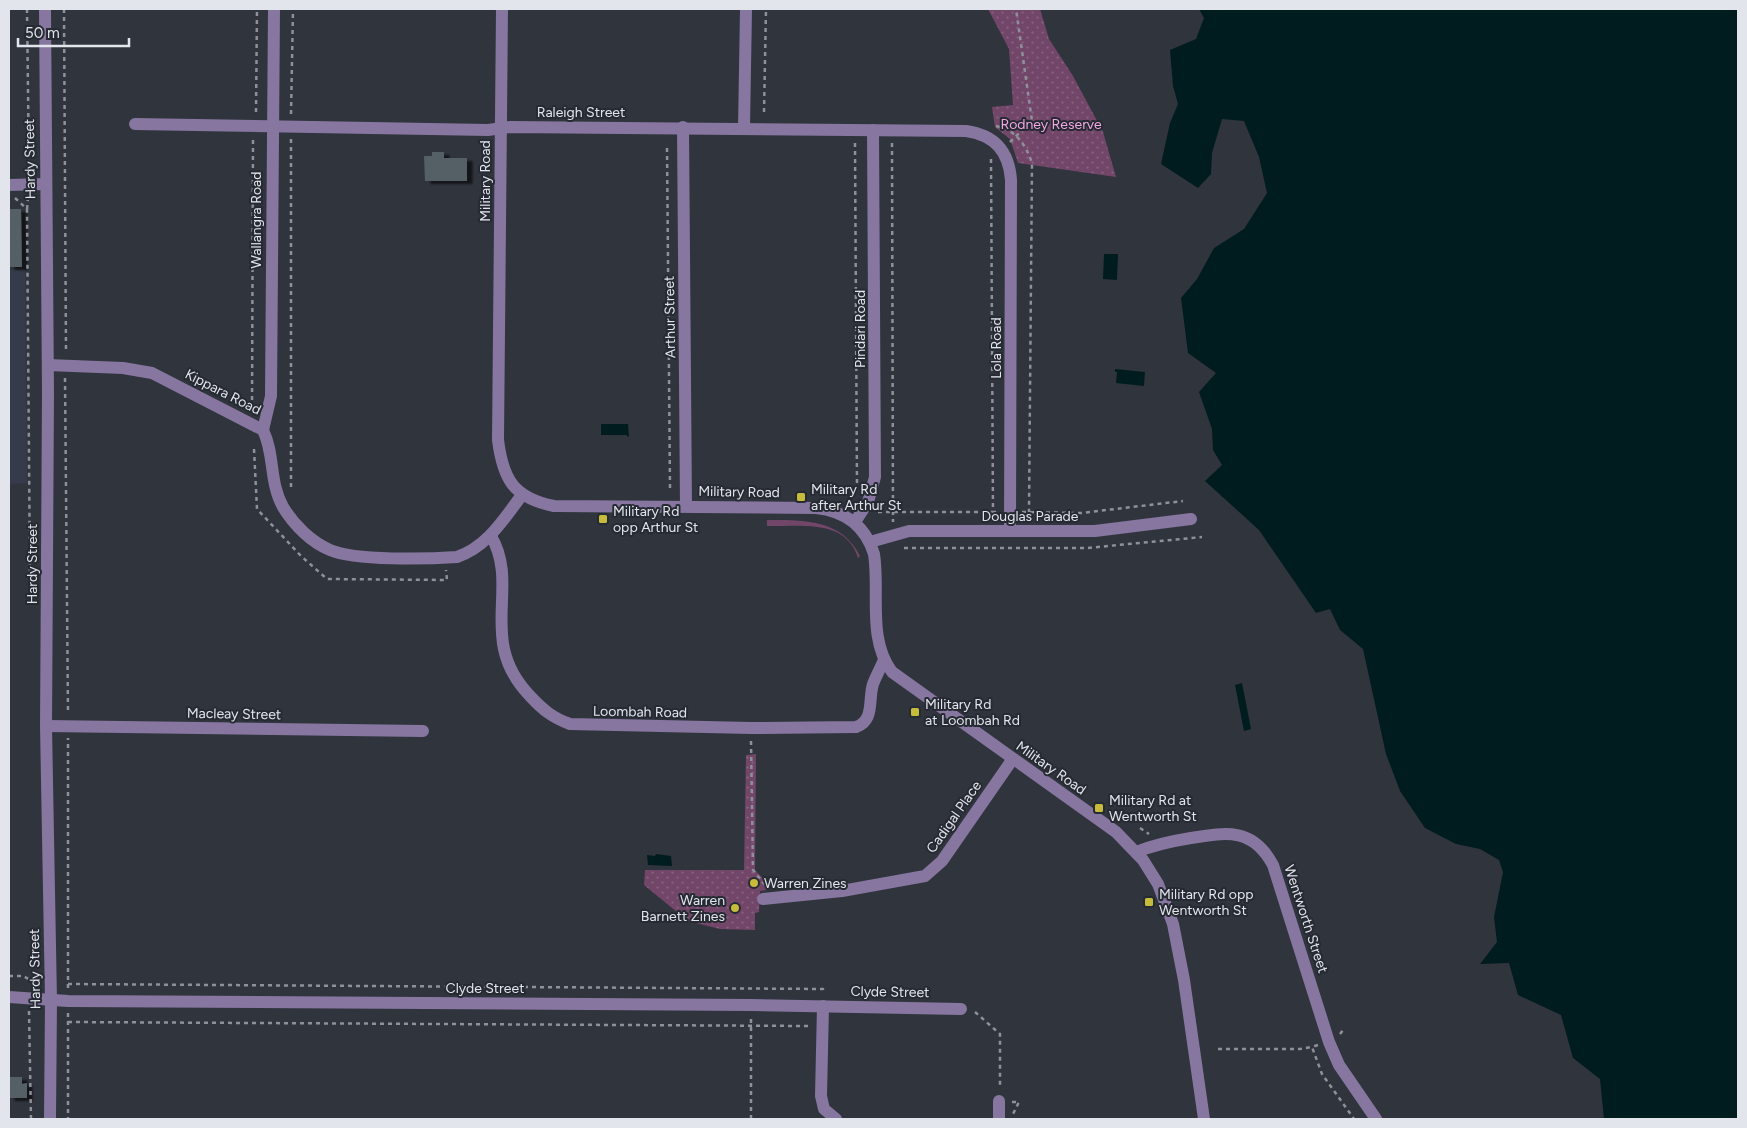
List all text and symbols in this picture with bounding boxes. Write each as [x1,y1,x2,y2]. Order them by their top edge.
scale bar [18,15,129,47]
text: 50 m [25,24,60,42]
street label: Raleigh Street [537,104,625,121]
park label: Rodney Reserve [1000,116,1102,133]
street label: Hardy Street [21,119,39,199]
street label: Military Road [477,140,494,222]
street label: Wallangra Road [248,172,265,268]
street label: Arthur Street [661,276,679,358]
street label: Pindari Road [852,290,869,368]
street label: Lola Road [988,317,1005,379]
street label: Kippara Road [182,366,264,418]
place label: Military Rd after Arthur St [811,481,902,514]
street label: Military Road [698,483,780,501]
marker: Military Rd after Arthur St [795,491,807,503]
place label: Military Rd opp Arthur St [613,503,698,536]
street label: Douglas Parade [982,508,1079,525]
marker: Military Rd opp Arthur St [597,513,609,525]
street label: Hardy Street [24,524,41,604]
place label: Military Rd at Loombah Rd [925,696,1020,729]
street label: Loombah Road [593,703,687,721]
street label: Macleay Street [187,705,281,723]
marker: Military Rd at Loombah Rd [909,706,921,718]
street label: Military Road [1013,738,1089,798]
street label: Cadigal Place [923,777,985,856]
place label: Military Rd at Wentworth St [1109,792,1197,825]
marker: Military Rd at Wentworth St [1093,802,1105,814]
street label: Wentworth Street [1280,863,1332,975]
place label: Warren Zines [764,875,847,892]
marker: Warren Zines [748,877,760,889]
place label: Military Rd opp Wentworth St [1159,886,1253,919]
place label: Warren Barnett Zines [641,892,725,925]
marker: Military Rd opp Wentworth St [1143,896,1155,908]
marker: Warren Barnett Zines [729,902,741,914]
street label: Hardy Street [26,929,44,1009]
street label: Clyde Street [446,980,524,997]
street label: Clyde Street [850,983,930,1001]

